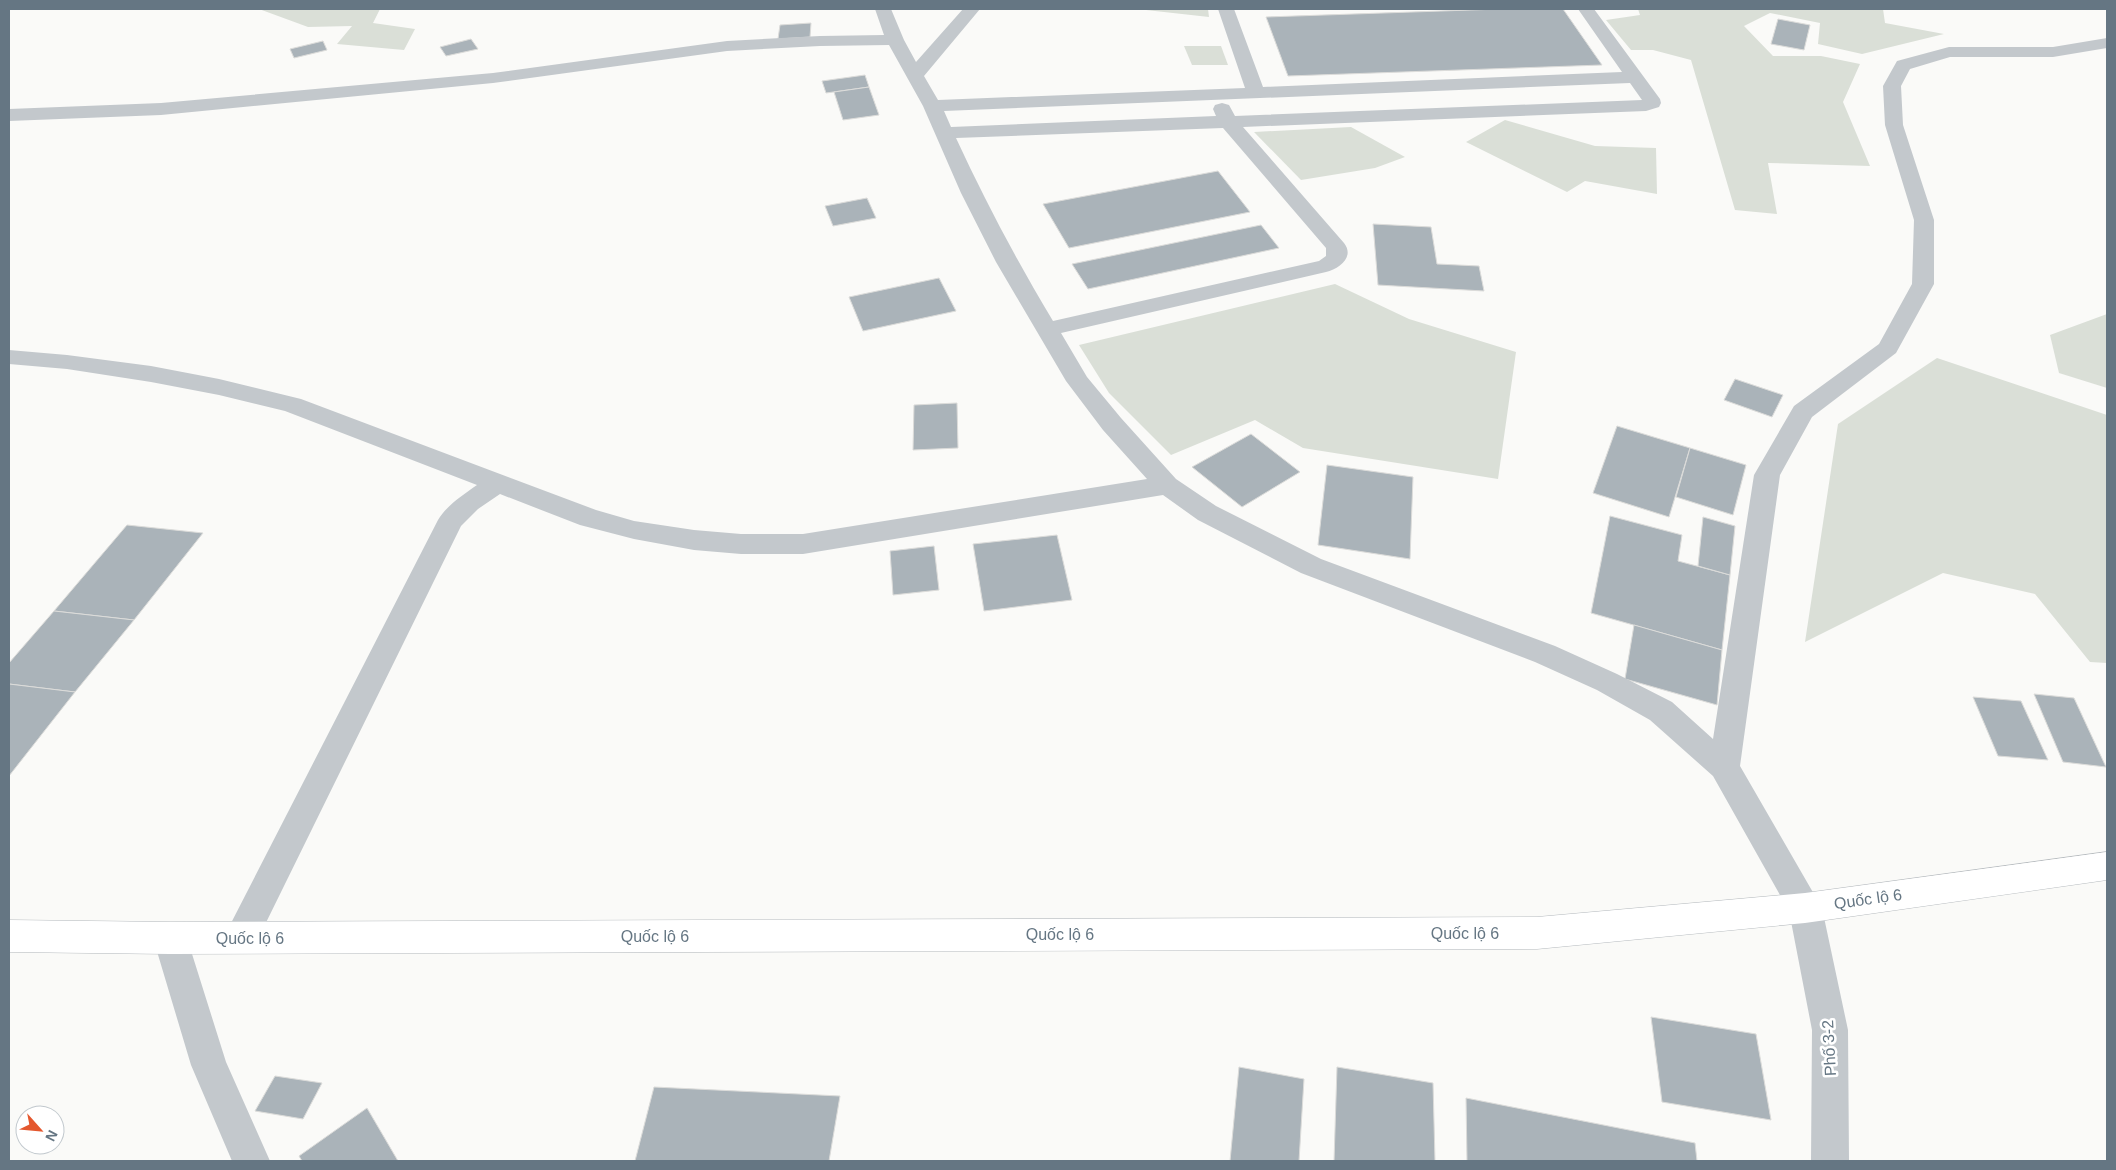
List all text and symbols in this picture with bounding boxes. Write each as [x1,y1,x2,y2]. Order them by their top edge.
street label: Quốc lộ 6 [1833,886,1903,912]
street label: Quốc lộ 6 [1431,925,1499,942]
street label: Quốc lộ 6 [1026,926,1094,943]
street label: Quốc lộ 6 [621,928,689,945]
street label: Quốc lộ 6 [216,930,284,947]
street label: Phố 3-2 [1819,1019,1839,1076]
north arrow [15,1105,65,1155]
text: N [42,1128,61,1144]

